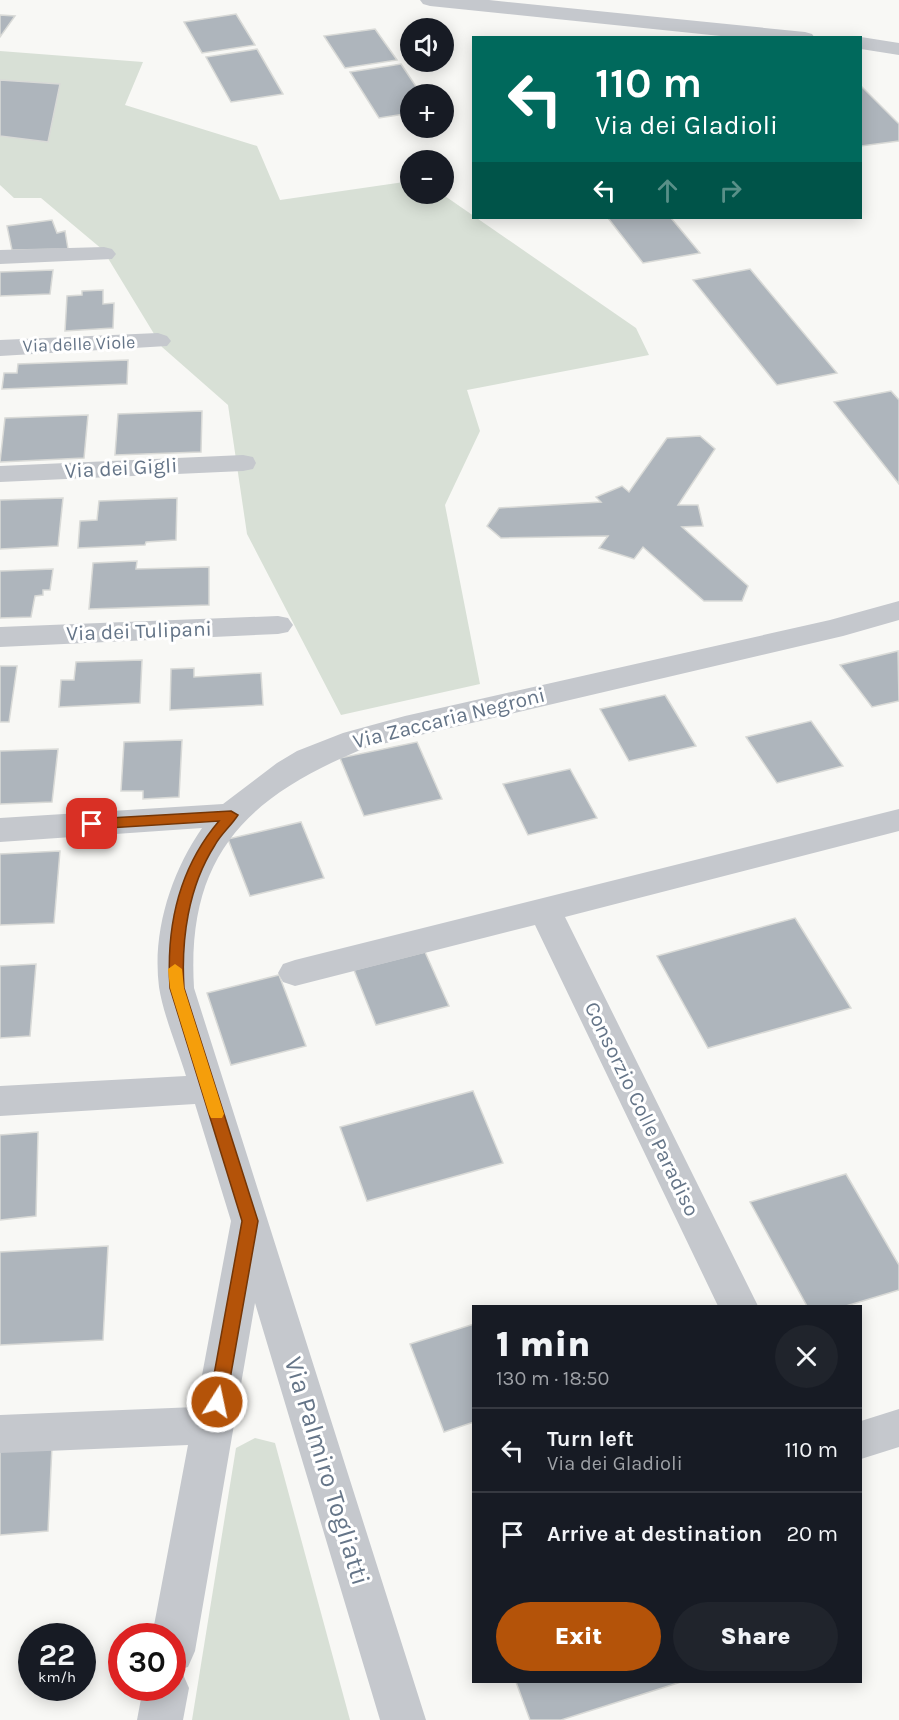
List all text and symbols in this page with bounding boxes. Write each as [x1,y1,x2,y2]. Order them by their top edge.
map controls [400,18,454,204]
button: sound [400,18,454,72]
text: 110 m [595,58,702,108]
icon: left [496,60,574,138]
button: + [400,84,454,138]
text: Via dei Gladioli [595,109,778,141]
button: − [400,150,454,204]
icon: left [588,174,621,207]
icon: ahead [651,174,684,207]
icon: right [714,174,747,207]
street label: Via delle Viole [22,331,136,357]
street label: Via dei Gigli [64,453,178,483]
street label: Via dei Tulipani [66,616,212,646]
street label: Via Zaccaria Negroni [350,682,548,754]
pin [66,798,117,849]
icon: arrive [75,807,108,840]
street label: Consorzio Colle Paradiso [580,998,704,1220]
text: 1 min [496,1323,590,1365]
button: close [775,1325,838,1388]
street label: Via Palmiro Togliatti [278,1353,376,1589]
text: 130 m · 18:50 [496,1367,610,1390]
position arrow [185,1370,249,1434]
text: Turn left [547,1426,634,1452]
icon: left [496,1434,529,1467]
text: 110 m [785,1437,838,1463]
text: Via dei Gladioli [547,1452,683,1475]
icon: arrive [496,1518,529,1551]
text: Arrive at destination [547,1521,762,1547]
text: 20 m [786,1521,838,1547]
button: Exit [496,1602,661,1671]
button: Share [673,1602,838,1671]
speed limit sign: 30 [108,1623,186,1701]
text: 22 [39,1637,75,1673]
text: km/h [38,1668,76,1686]

